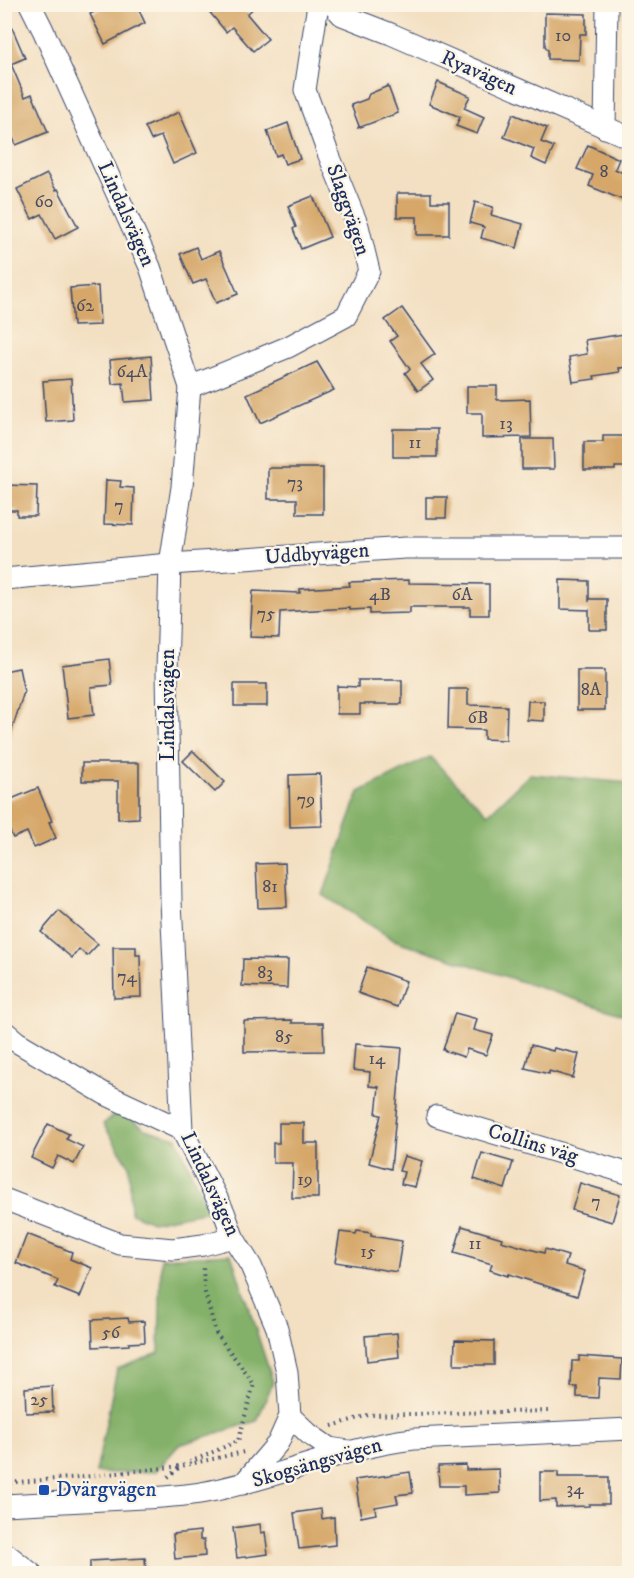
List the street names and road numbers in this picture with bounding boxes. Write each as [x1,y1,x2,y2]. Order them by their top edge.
street label: Ryavägen [437,45,521,101]
street label: Lindalsvägen [91,157,161,271]
street label: Slaggvägen [320,161,376,259]
street label: Uddbyvägen [264,537,370,571]
street label: Lindalsvägen [155,649,181,761]
street label: Collins väg [485,1118,582,1170]
street label: Lindalsvägen [174,1128,246,1240]
street label: Skogsängsvägen [249,1432,385,1494]

